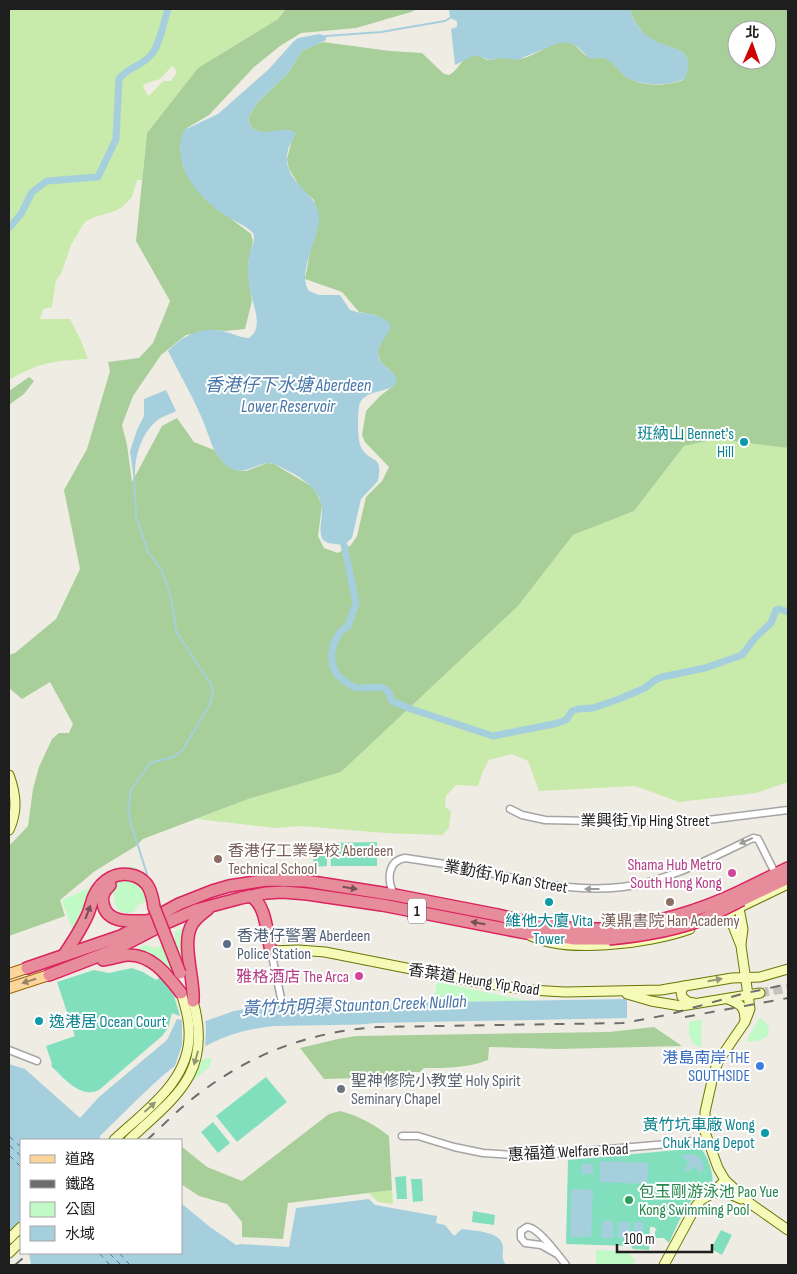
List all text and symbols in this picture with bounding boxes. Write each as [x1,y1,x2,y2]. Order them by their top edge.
north arrow [727,20,777,70]
text: 北 [745,24,760,41]
water label: 香港仔下水塘 Aberdeen Lower Reservoir [205,375,372,417]
place label: 班納山 Bennet's Hill [637,425,734,462]
marker: 班納山 Bennet's Hill [738,436,750,448]
street label: 業興街 Yip Hing Street [580,812,710,831]
one-way arrow [739,838,753,846]
place label: 香港仔工業學校 Aberdeen Technical School [228,842,393,879]
marker: 香港仔工業學校 Aberdeen Technical School [212,853,224,865]
place label: Shama Hub Metro South Hong Kong [627,856,722,893]
street label: 業勤街 Yip Kan Street [442,857,569,898]
marker: Shama Hub Metro South Hong Kong [726,867,738,879]
one-way arrow [343,885,359,893]
one-way arrow [584,885,600,893]
marker: 維他大廈 Vita Tower [543,896,555,908]
marker: 漢鼎書院 Han Academy [664,896,676,908]
road number: 1 [408,898,426,924]
one-way arrow [85,905,92,920]
place label: 維他大廈 Vita Tower [505,912,593,949]
place label: 漢鼎書院 Han Academy [600,912,740,931]
one-way arrow [470,919,486,927]
place label: 香港仔警署 Aberdeen Police Station [237,927,370,964]
marker: 香港仔警署 Aberdeen Police Station [221,938,233,950]
street label: 香葉道 Heung Yip Road [407,961,541,1000]
place label: 雅格酒店 The Arca [236,968,349,987]
marker: 雅格酒店 The Arca [353,970,365,982]
one-way arrow [707,976,723,984]
one-way arrow [21,978,36,986]
water label: 黃竹坑明渠 Staunton Creek Nullah [241,991,468,1020]
place label: 逸港居 Ocean Court [49,1013,166,1032]
marker: 逸港居 Ocean Court [33,1015,45,1027]
place label: 港島南岸 THE SOUTHSIDE [662,1049,750,1086]
one-way arrow [191,1050,199,1065]
marker: 港島南岸 THE SOUTHSIDE [754,1060,766,1072]
place label: 聖神修院小教堂 Holy Spirit Seminary Chapel [351,1072,521,1109]
marker: 聖神修院小教堂 Holy Spirit Seminary Chapel [335,1083,347,1095]
one-way arrow [143,1101,155,1113]
place label: 黃竹坑車廠 Wong Chuk Hang Depot [642,1116,755,1153]
marker: 黃竹坑車廠 Wong Chuk Hang Depot [759,1127,771,1139]
legend [20,1139,182,1254]
street label: 惠福道 Welfare Road [507,1140,629,1165]
text: 道路 [65,1150,95,1169]
text: 鐵路 [65,1175,95,1194]
place label: 包玉剛游泳池 Pao Yue Kong Swimming Pool [639,1183,779,1220]
marker: 包玉剛游泳池 Pao Yue Kong Swimming Pool [623,1194,635,1206]
text: 公園 [65,1200,95,1219]
scale bar [617,1222,712,1254]
text: 水域 [65,1225,95,1244]
text: 100 m [624,1230,655,1249]

